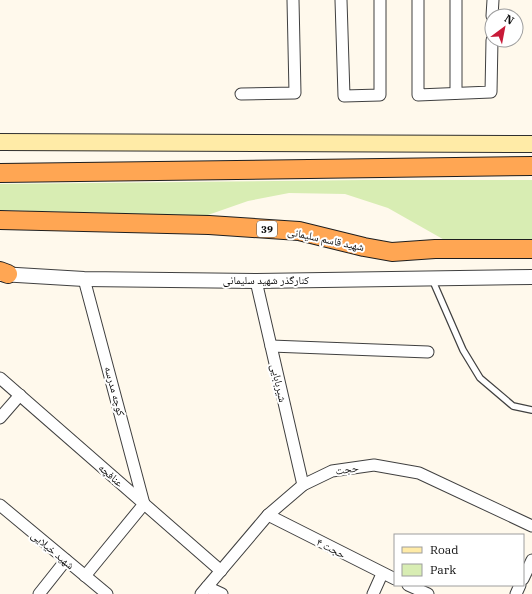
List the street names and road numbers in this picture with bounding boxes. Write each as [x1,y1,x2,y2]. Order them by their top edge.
road number: 39 [257,221,277,237]
street label: شهید قاسم سلیمانی [286,224,366,255]
street label: کنارگذر شهید سلیمانی [223,273,310,287]
street label: شیربابایی [268,363,290,403]
street label: کوچه مدرسه [102,365,128,418]
street label: عنافچه [96,460,127,490]
street label: حجت [334,460,360,478]
street label: شهید خیلایی [29,528,77,572]
street label: حجت ۴ [314,535,348,561]

